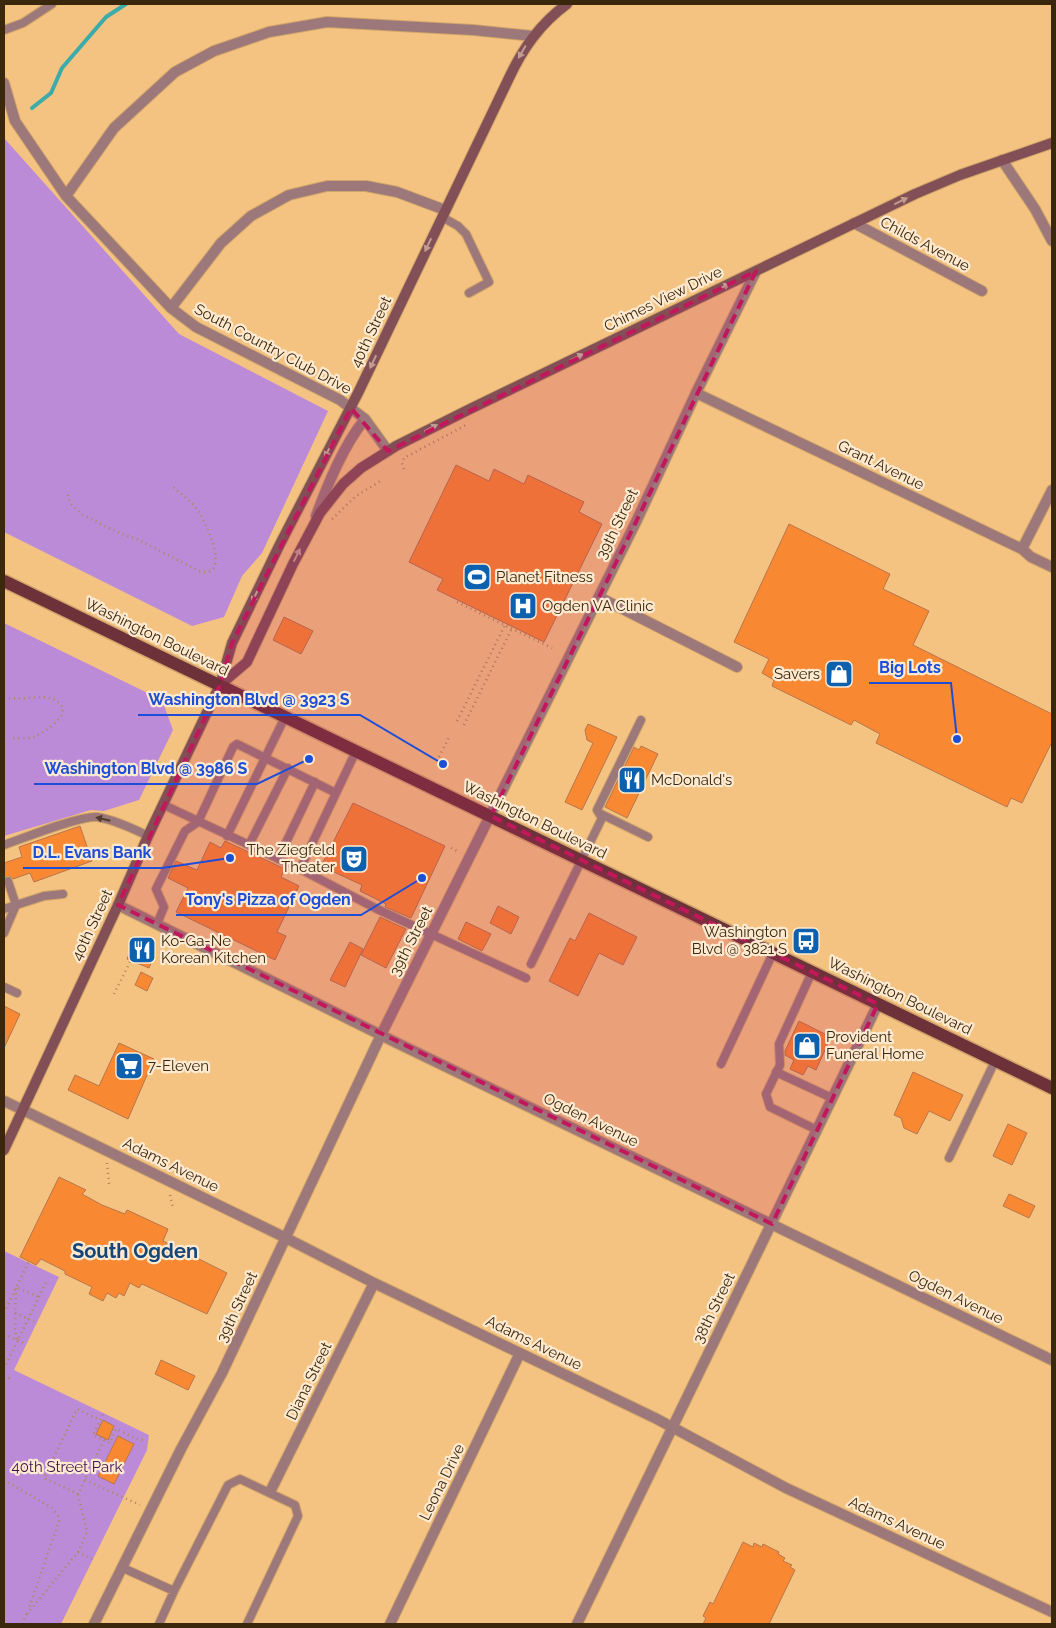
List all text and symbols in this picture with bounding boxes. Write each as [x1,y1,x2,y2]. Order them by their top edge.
one-way arrow [518,45,526,59]
one-way arrow [894,196,908,204]
street label: Childs Avenue [877,213,973,275]
one-way arrow [424,238,433,253]
street label: Chimes View Drive [601,263,725,335]
one-way arrow [716,282,730,290]
street label: 40th Street [347,294,395,370]
street label: South Country Club Drive [191,300,355,398]
one-way arrow [570,353,584,361]
one-way arrow [369,355,377,369]
one-way arrow [424,424,438,432]
street label: Grant Avenue [835,436,927,494]
one-way arrow [324,444,332,458]
street label: 39th Street [592,486,642,562]
one-way arrow [293,548,301,562]
sports icon: Planet Fitness [462,562,492,592]
place label: Planet Fitness [496,568,593,586]
one-way arrow [251,589,259,603]
hospital icon: Ogden VA Clinic [508,591,538,621]
street label: Washington Boulevard [82,594,232,680]
place label: Ogden VA Clinic [542,597,653,615]
callout: Big Lots [869,652,951,683]
text: Big Lots [879,658,941,677]
shop icon: Savers [824,659,854,689]
place label: Savers [774,665,820,683]
callout: Washington Blvd @ 3923 S [138,684,360,715]
text: Washington Blvd @ 3923 S [148,690,350,709]
callout: Washington Blvd @ 3986 S [34,753,257,784]
text: Washington Blvd @ 3986 S [45,759,248,778]
restaurant icon: McDonald's [617,765,647,795]
place label: McDonald's [651,771,732,789]
street label: Washington Boulevard [460,777,610,863]
one-way arrow [95,815,110,823]
callout: D.L. Evans Bank [23,837,162,868]
place label: The Ziegfeld Theater [247,841,336,876]
text: D.L. Evans Bank [32,843,152,862]
theatre icon: The Ziegfeld Theater [339,844,369,874]
callout: Tony's Pizza of Ogden [176,884,361,915]
street label: 40th Street [68,887,116,963]
text: Tony's Pizza of Ogden [185,890,351,909]
street label: 39th Street [386,903,436,979]
place label: Washington Blvd @ 3821 S [692,923,787,958]
bus stop icon: Washington Blvd @ 3821 S [791,926,821,956]
place label: Ko-Ga-Ne Korean Kitchen [161,932,266,967]
restaurant icon: Ko-Ga-Ne Korean Kitchen [127,935,157,965]
street label: Washington Boulevard [825,953,975,1039]
place label: Provident Funeral Home [826,1028,924,1063]
shop icon: Provident Funeral Home [792,1031,822,1061]
supermarket icon: 7-Eleven [114,1051,144,1081]
place label: 7-Eleven [148,1057,209,1075]
street label: Ogden Avenue [541,1089,642,1151]
street label: Adams Avenue [120,1134,222,1196]
district label: South Ogden [72,1239,198,1263]
street label: Ogden Avenue [906,1266,1007,1328]
street label: 39th Street [213,1269,261,1345]
street label: 38th Street [689,1270,739,1346]
street label: Adams Avenue [483,1312,585,1374]
street label: Diana Street [282,1339,336,1423]
street label: Leona Drive [416,1441,468,1523]
park label: 40th Street Park [11,1458,123,1476]
street label: Adams Avenue [846,1493,948,1553]

